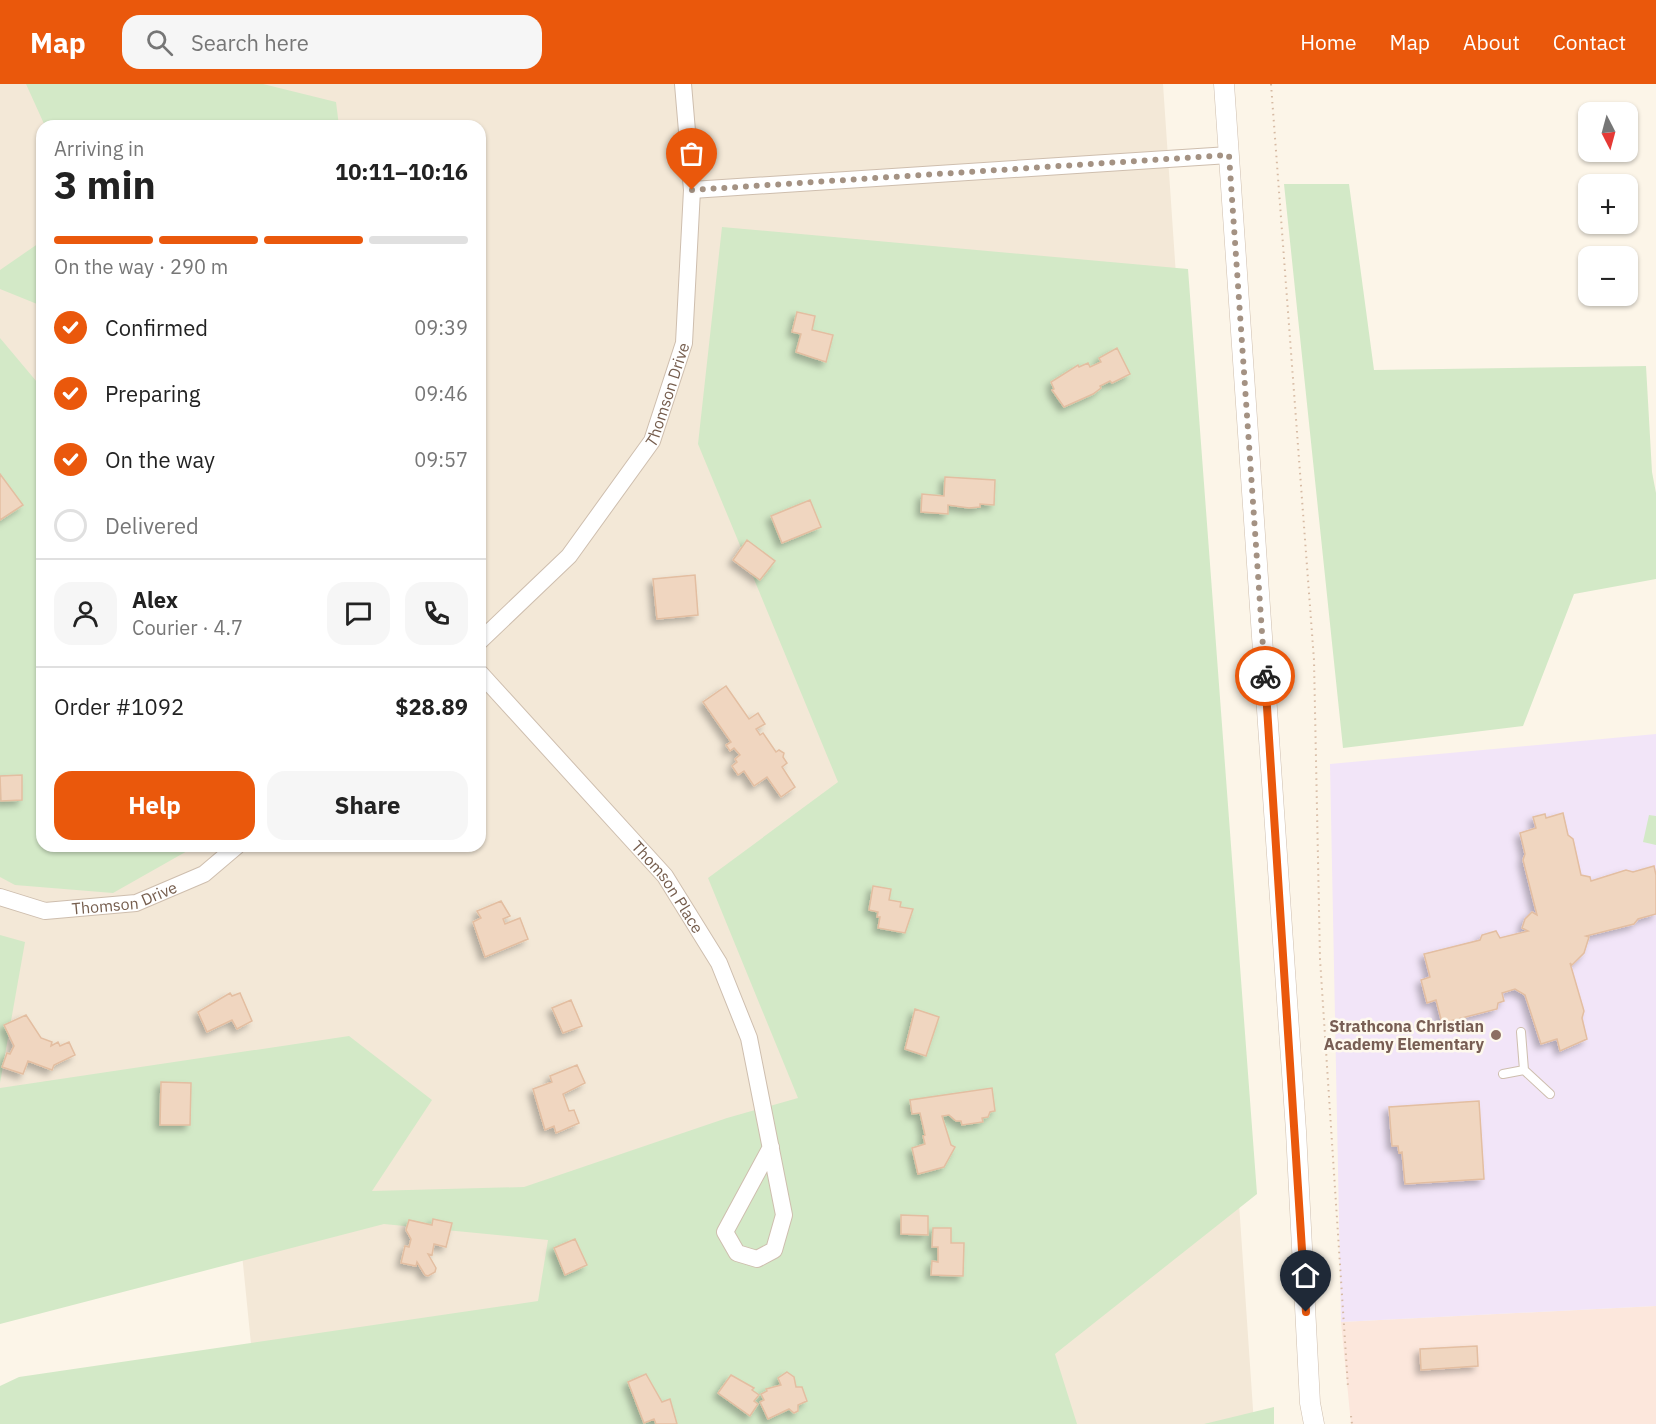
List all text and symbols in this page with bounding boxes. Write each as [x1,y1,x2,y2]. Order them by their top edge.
search box [122,15,542,69]
text: Map [30,24,86,61]
icon: search [143,26,176,59]
text: Search here [191,28,309,57]
text: Home [1300,28,1357,56]
text: Map [1390,28,1430,56]
text: About [1463,28,1520,56]
text: Contact [1553,28,1626,56]
north arrow [1578,102,1638,162]
map controls [1578,102,1638,306]
pin [666,128,717,190]
text: Arriving in [54,135,144,162]
icon: bag [675,137,708,170]
text: 10:11–10:16 [335,157,468,186]
text: 3 min [54,159,156,210]
button: + [1578,174,1638,234]
button: − [1578,246,1638,306]
text: On the way · 290 m [54,253,228,280]
icon: check [54,311,87,344]
text: Confirmed [105,313,208,342]
text: 09:39 [414,314,468,341]
street label: Thomson Drive [641,340,694,451]
icon: check [54,377,87,410]
text: Preparing [105,379,200,408]
text: 09:46 [414,380,468,407]
icon: check [54,443,87,476]
text: On the way [105,445,215,474]
text: 09:57 [414,446,468,473]
text: Delivered [105,511,199,540]
button: person [54,582,117,645]
button: chat [327,582,390,645]
button: phone [405,582,468,645]
text: Alex [132,585,178,614]
text: Courier · 4.7 [132,614,243,641]
courier [1235,646,1295,706]
icon: bike [1249,660,1282,693]
text: Order #1092 [54,692,184,721]
text: $28.89 [395,692,468,721]
button: Help [54,771,255,840]
button: Share [267,771,468,840]
street label: Thomson Place [627,836,708,937]
street label: Thomson Drive [71,877,180,919]
place label: Strathcona Christian Academy Elementary [1324,1016,1484,1054]
marker: Strathcona Christian Academy Elementary [1489,1028,1503,1042]
pin [1280,1250,1331,1312]
icon: home [1289,1259,1322,1292]

